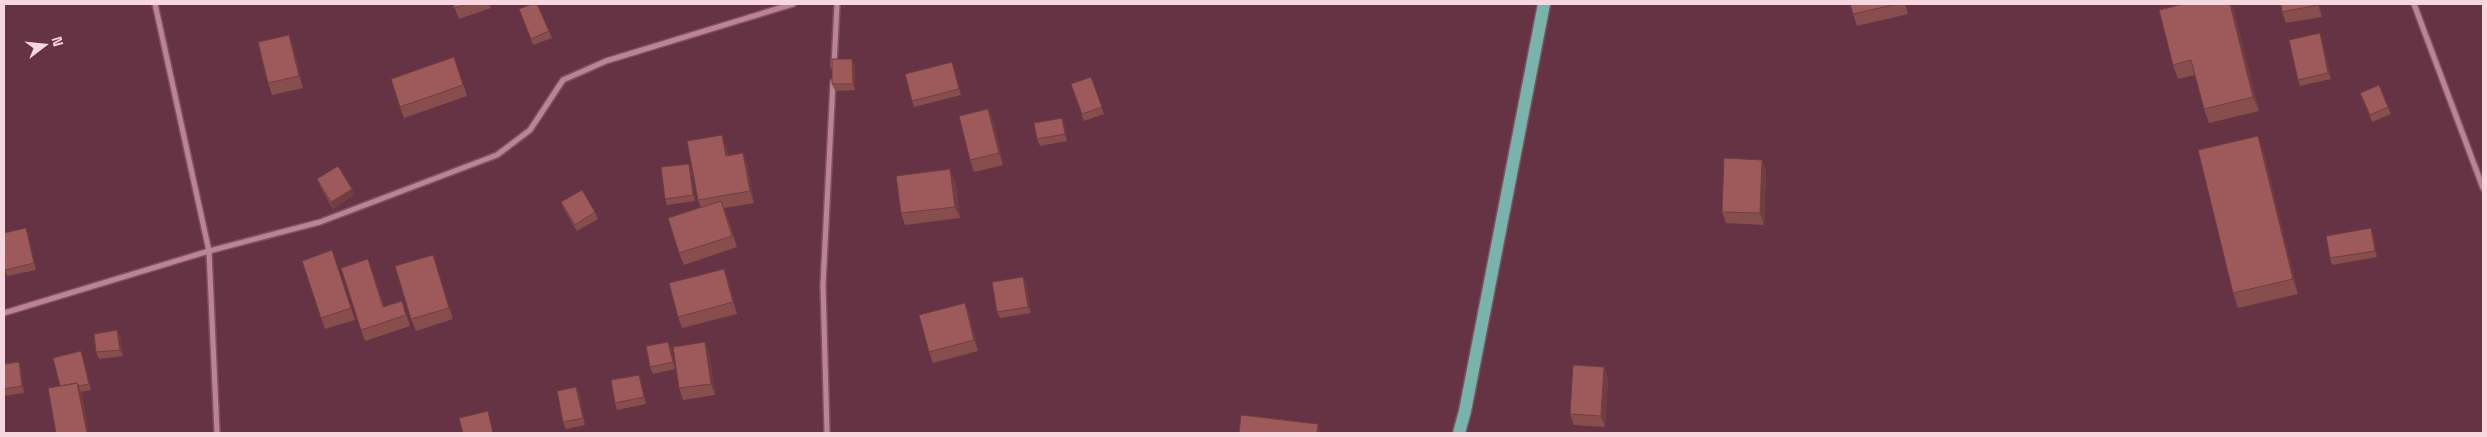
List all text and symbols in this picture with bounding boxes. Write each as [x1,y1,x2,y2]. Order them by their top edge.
north arrow [20,20,70,70]
text: N [48,34,67,48]

